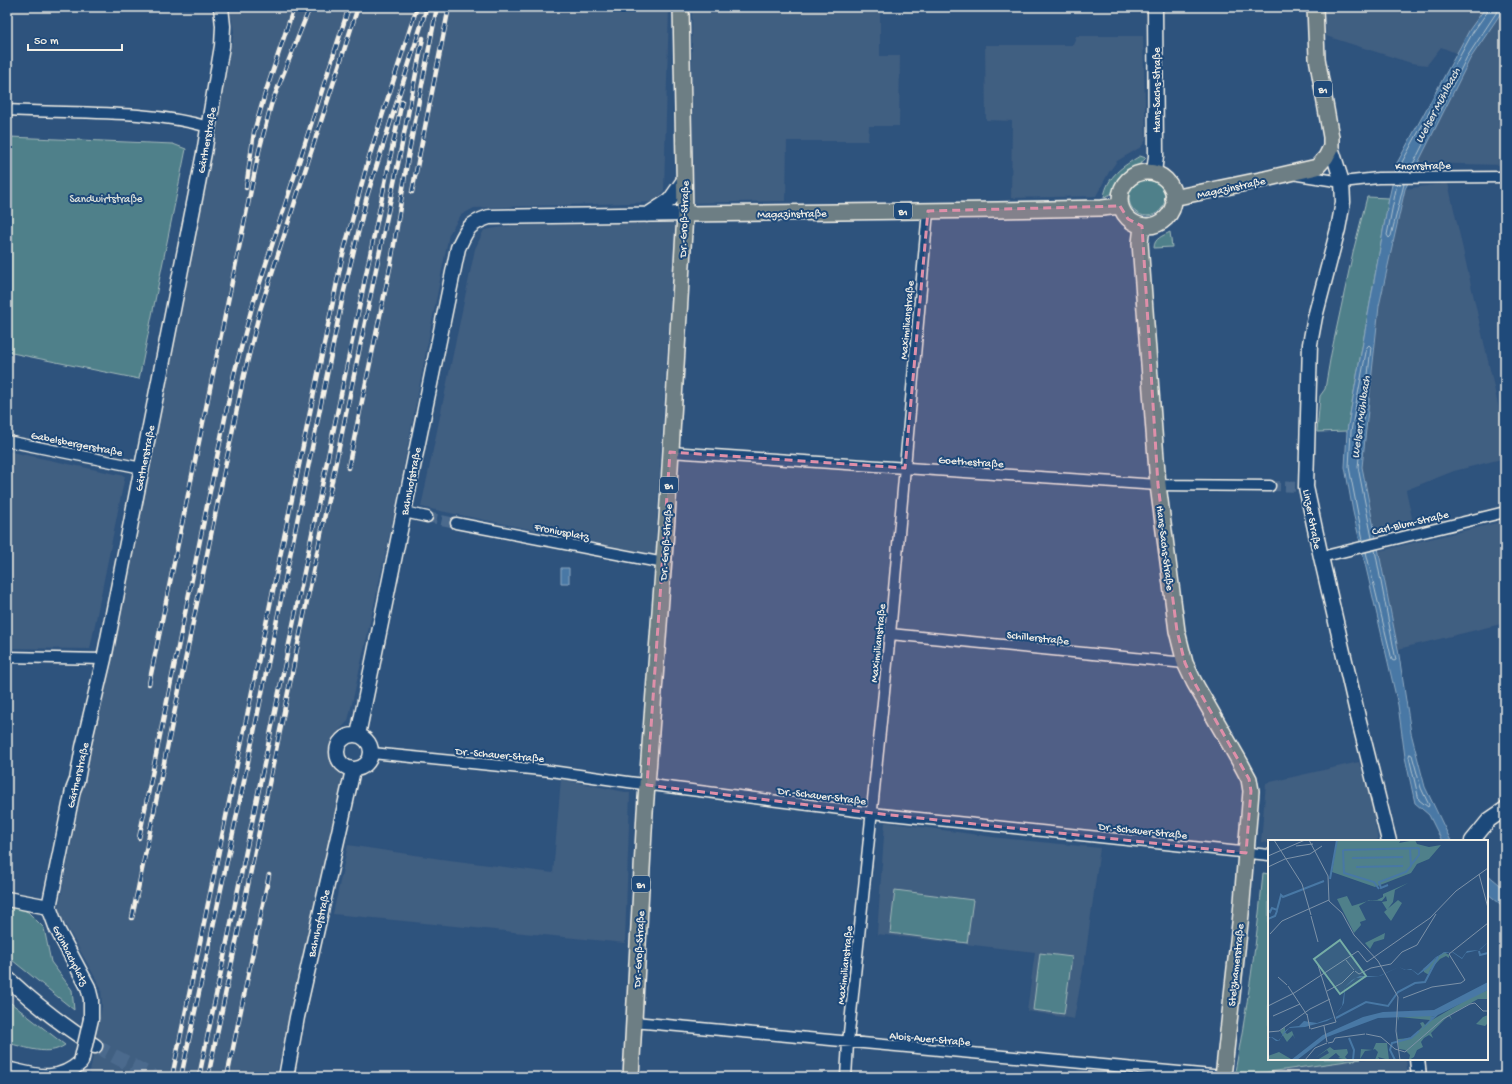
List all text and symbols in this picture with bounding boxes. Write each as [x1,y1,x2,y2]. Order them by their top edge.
scale bar [28,26,122,52]
text: 50 m [34,35,59,49]
street label: Hans-Sachs-Straße [1152,47,1164,133]
water label: Welser Mühlbach [1413,65,1465,146]
road number: B1 [1314,81,1332,97]
street label: Gärtnerstraße [196,106,220,174]
street label: Knorrstraße [1395,161,1451,173]
street label: Magazinstraße [1196,176,1267,202]
street label: Dr.-Groß-Straße [678,180,692,259]
park label: Sandwirtstraße [69,194,143,206]
road number: B1 [894,203,912,219]
street label: Magazinstraße [757,208,827,222]
street label: Maximilianstraße [899,280,917,360]
water label: Welser Mühlbach [1349,375,1375,460]
street label: Gärtnerstraße [134,424,158,492]
street label: Gabelsbergerstraße [30,430,124,460]
street label: Bahnhofstraße [398,446,424,517]
street label: Goethestraße [938,455,1004,471]
road number: B1 [660,477,678,493]
street label: Linzer Straße [1299,488,1323,551]
street label: Dr.-Groß-Straße [658,503,676,582]
street label: Hans-Sachs-Straße [1153,505,1175,592]
street label: Carl-Blum-Straße [1371,509,1450,539]
street label: Froniusplatz [532,522,591,544]
street label: Maximilianstraße [869,603,889,683]
street label: Schillerstraße [1006,630,1070,648]
street label: Gärtnerstraße [66,741,92,810]
street label: Dr.-Schauer-Straße [454,746,545,766]
street label: Dr.-Schauer-Straße [776,785,867,808]
street label: Dr.-Schauer-Straße [1097,821,1188,843]
inset map [1268,840,1488,1060]
road number: B1 [632,876,650,892]
street label: Bahnhofstraße [305,888,334,959]
street label: Dr.-Groß-Straße [632,910,648,989]
street label: Stelzhamerstraße [1227,923,1247,1007]
street label: Grünbachplatz [49,924,90,989]
street label: Maximilianstraße [836,925,856,1005]
street label: Alois-Auer-Straße [889,1030,971,1050]

